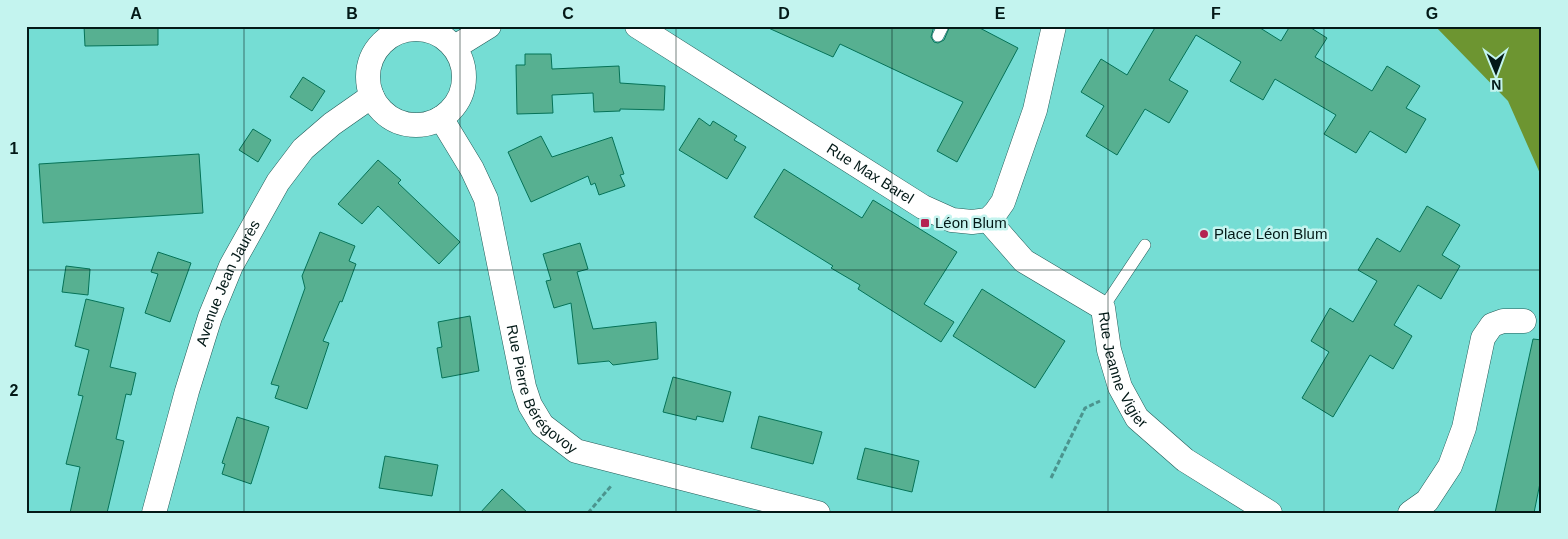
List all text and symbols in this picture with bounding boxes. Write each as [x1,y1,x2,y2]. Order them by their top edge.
text: A [130,5,142,22]
text: B [346,5,358,22]
text: C [562,5,574,22]
text: D [778,5,790,22]
text: E [995,5,1006,22]
text: F [1211,5,1221,22]
text: G [1426,5,1438,22]
north arrow [1470,48,1520,98]
text: N [1491,77,1501,93]
street label: Rue Max Barel [824,139,917,207]
text: 1 [10,140,19,157]
place label: Léon Blum [935,214,1007,231]
street label: Avenue Jean Jaurès [192,217,263,348]
marker: Léon Blum [919,217,931,229]
place label: Place Léon Blum [1214,225,1327,242]
marker: Place Léon Blum [1198,228,1210,240]
street label: Rue Jeanne Vigier [1096,311,1151,431]
street label: Rue Pierre Bérégovoy [504,323,581,457]
text: 2 [10,382,19,399]

